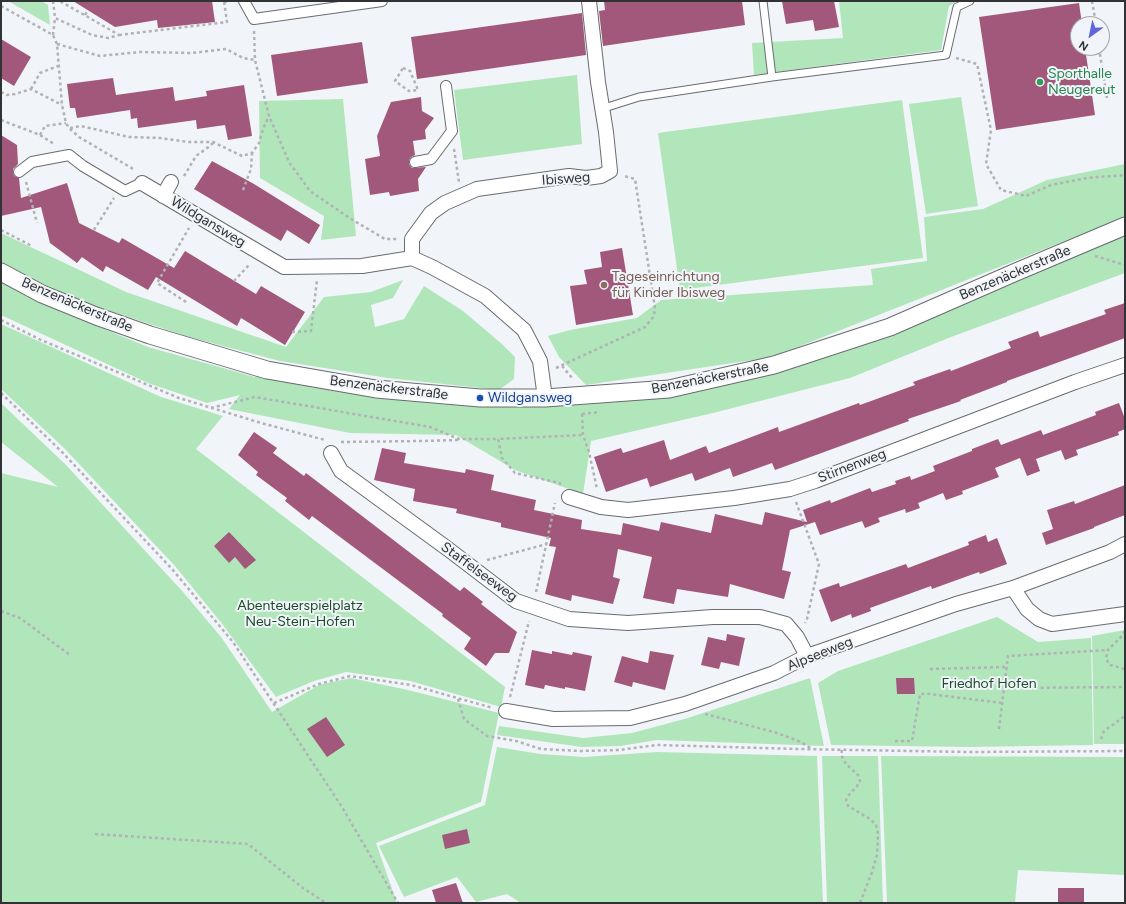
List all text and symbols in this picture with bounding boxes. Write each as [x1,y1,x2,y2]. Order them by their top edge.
north arrow [1070,16,1110,56]
text: N [1077,38,1091,53]
place label: Sporthalle Neugereut [1048,66,1116,98]
marker: Sporthalle Neugereut [1035,77,1045,87]
street label: Ibisweg [541,169,591,189]
street label: Wildgansweg [168,193,248,251]
street label: Benzenäckerstraße [957,242,1073,304]
place label: Tageseinrichtung für Kinder Ibisweg [612,269,725,302]
street label: Benzenäckerstraße [19,274,135,336]
marker: Tageseinrichtung für Kinder Ibisweg [599,280,609,290]
street label: Benzenäckerstraße [650,358,770,398]
street label: Benzenäckerstraße [329,372,449,404]
place label: Wildgansweg [488,390,572,406]
marker: Wildgansweg [475,393,485,403]
street label: Stirnenweg [816,445,888,487]
street label: Staffelseeweg [438,539,520,605]
park label: Abenteuerspielplatz Neu-Stein-Hofen [237,598,363,630]
street label: Alpseeweg [785,633,855,675]
park label: Friedhof Hofen [941,676,1037,692]

